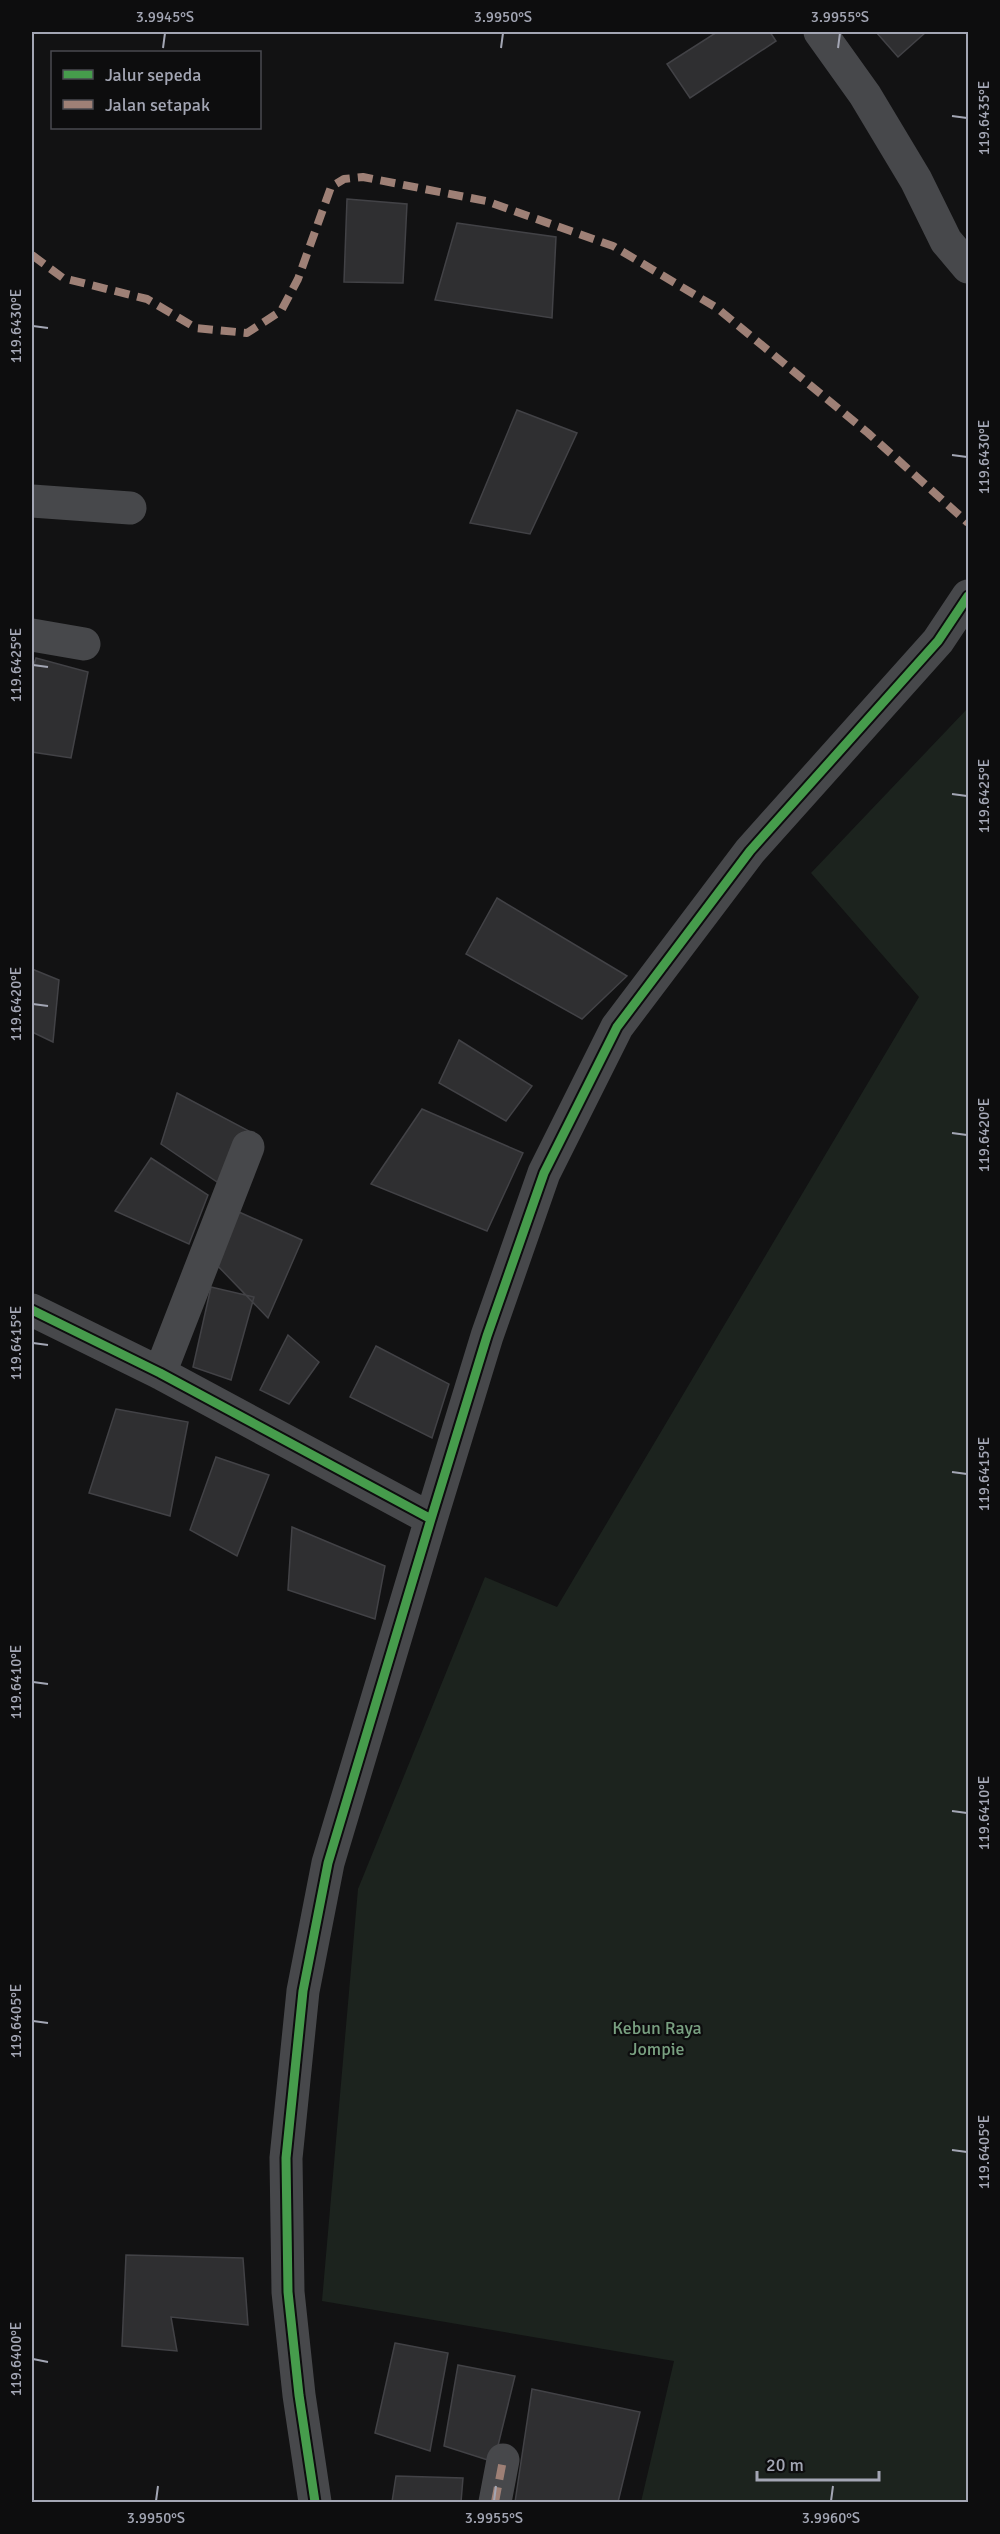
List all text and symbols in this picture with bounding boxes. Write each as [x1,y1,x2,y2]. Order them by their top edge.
text: 3.9945°S [136,8,194,26]
text: 3.9950°S [474,8,532,26]
text: 3.9955°S [811,8,869,26]
legend [51,51,261,129]
text: Jalur sepeda [105,64,201,86]
text: 119.6435°E [975,81,993,155]
text: Jalan setapak [105,94,210,116]
text: 119.6430°E [7,289,25,363]
text: 119.6430°E [975,420,993,494]
text: 119.6425°E [7,628,25,702]
text: 119.6425°E [975,759,993,833]
text: 119.6420°E [7,967,25,1041]
text: 119.6420°E [975,1098,993,1172]
text: 119.6415°E [7,1306,25,1380]
text: 119.6415°E [975,1437,993,1511]
text: 119.6410°E [7,1645,25,1719]
text: 119.6410°E [975,1776,993,1850]
text: 119.6405°E [7,1984,25,2058]
park label: Kebun Raya Jompie [612,2017,702,2060]
text: 119.6405°E [975,2115,993,2189]
text: 119.6400°E [7,2322,25,2396]
scale bar [757,2444,878,2482]
text: 20 m [766,2454,804,2476]
text: 3.9950°S [127,2509,185,2527]
text: 3.9955°S [465,2509,523,2527]
text: 3.9960°S [802,2509,860,2527]

